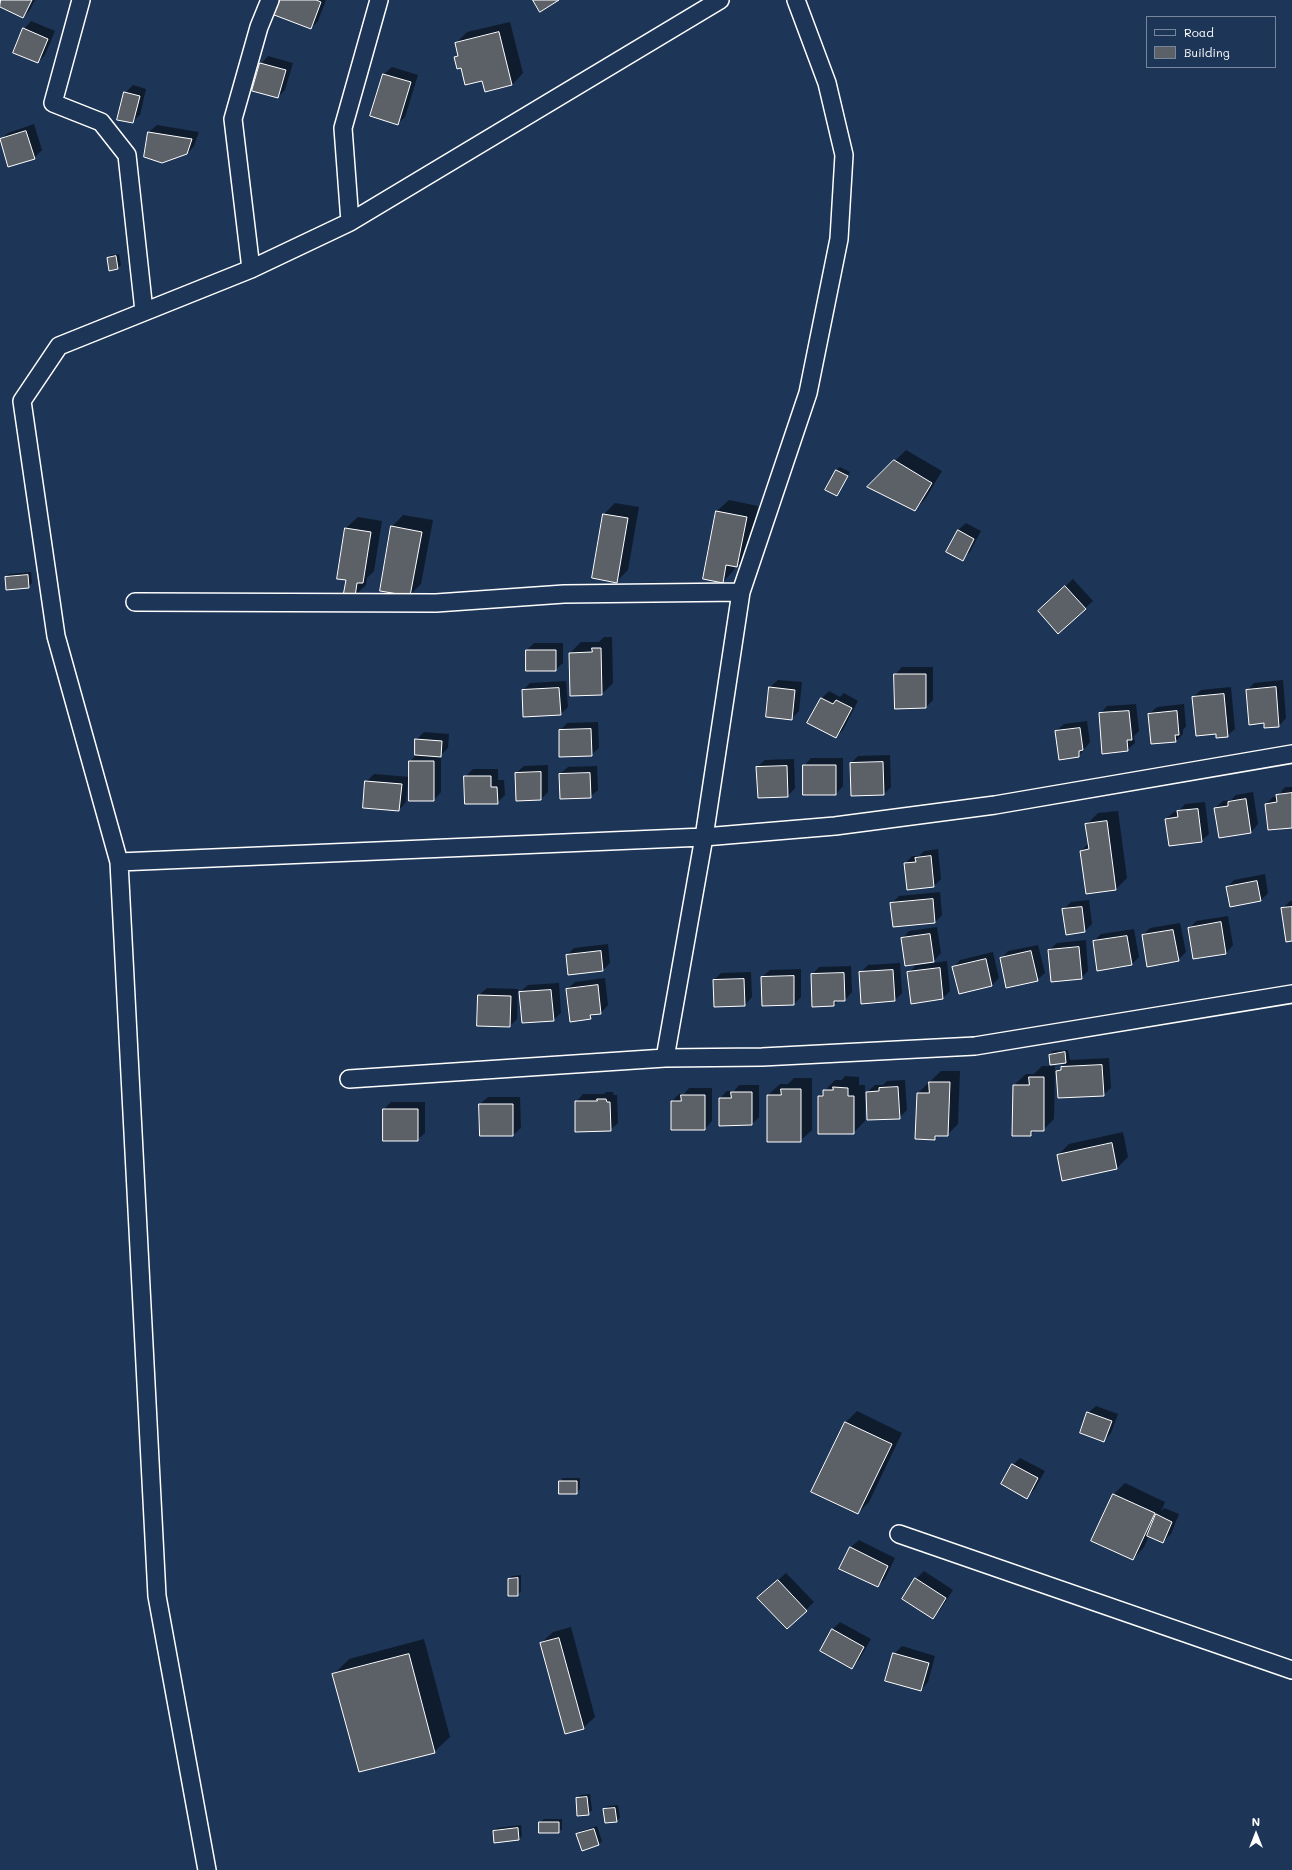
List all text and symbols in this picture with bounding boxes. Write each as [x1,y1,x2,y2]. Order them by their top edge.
legend [1146,16,1276,68]
text: Road [1184,24,1214,40]
text: Building [1184,44,1230,60]
north arrow [1236,1814,1276,1854]
text: N [1252,1814,1260,1829]

